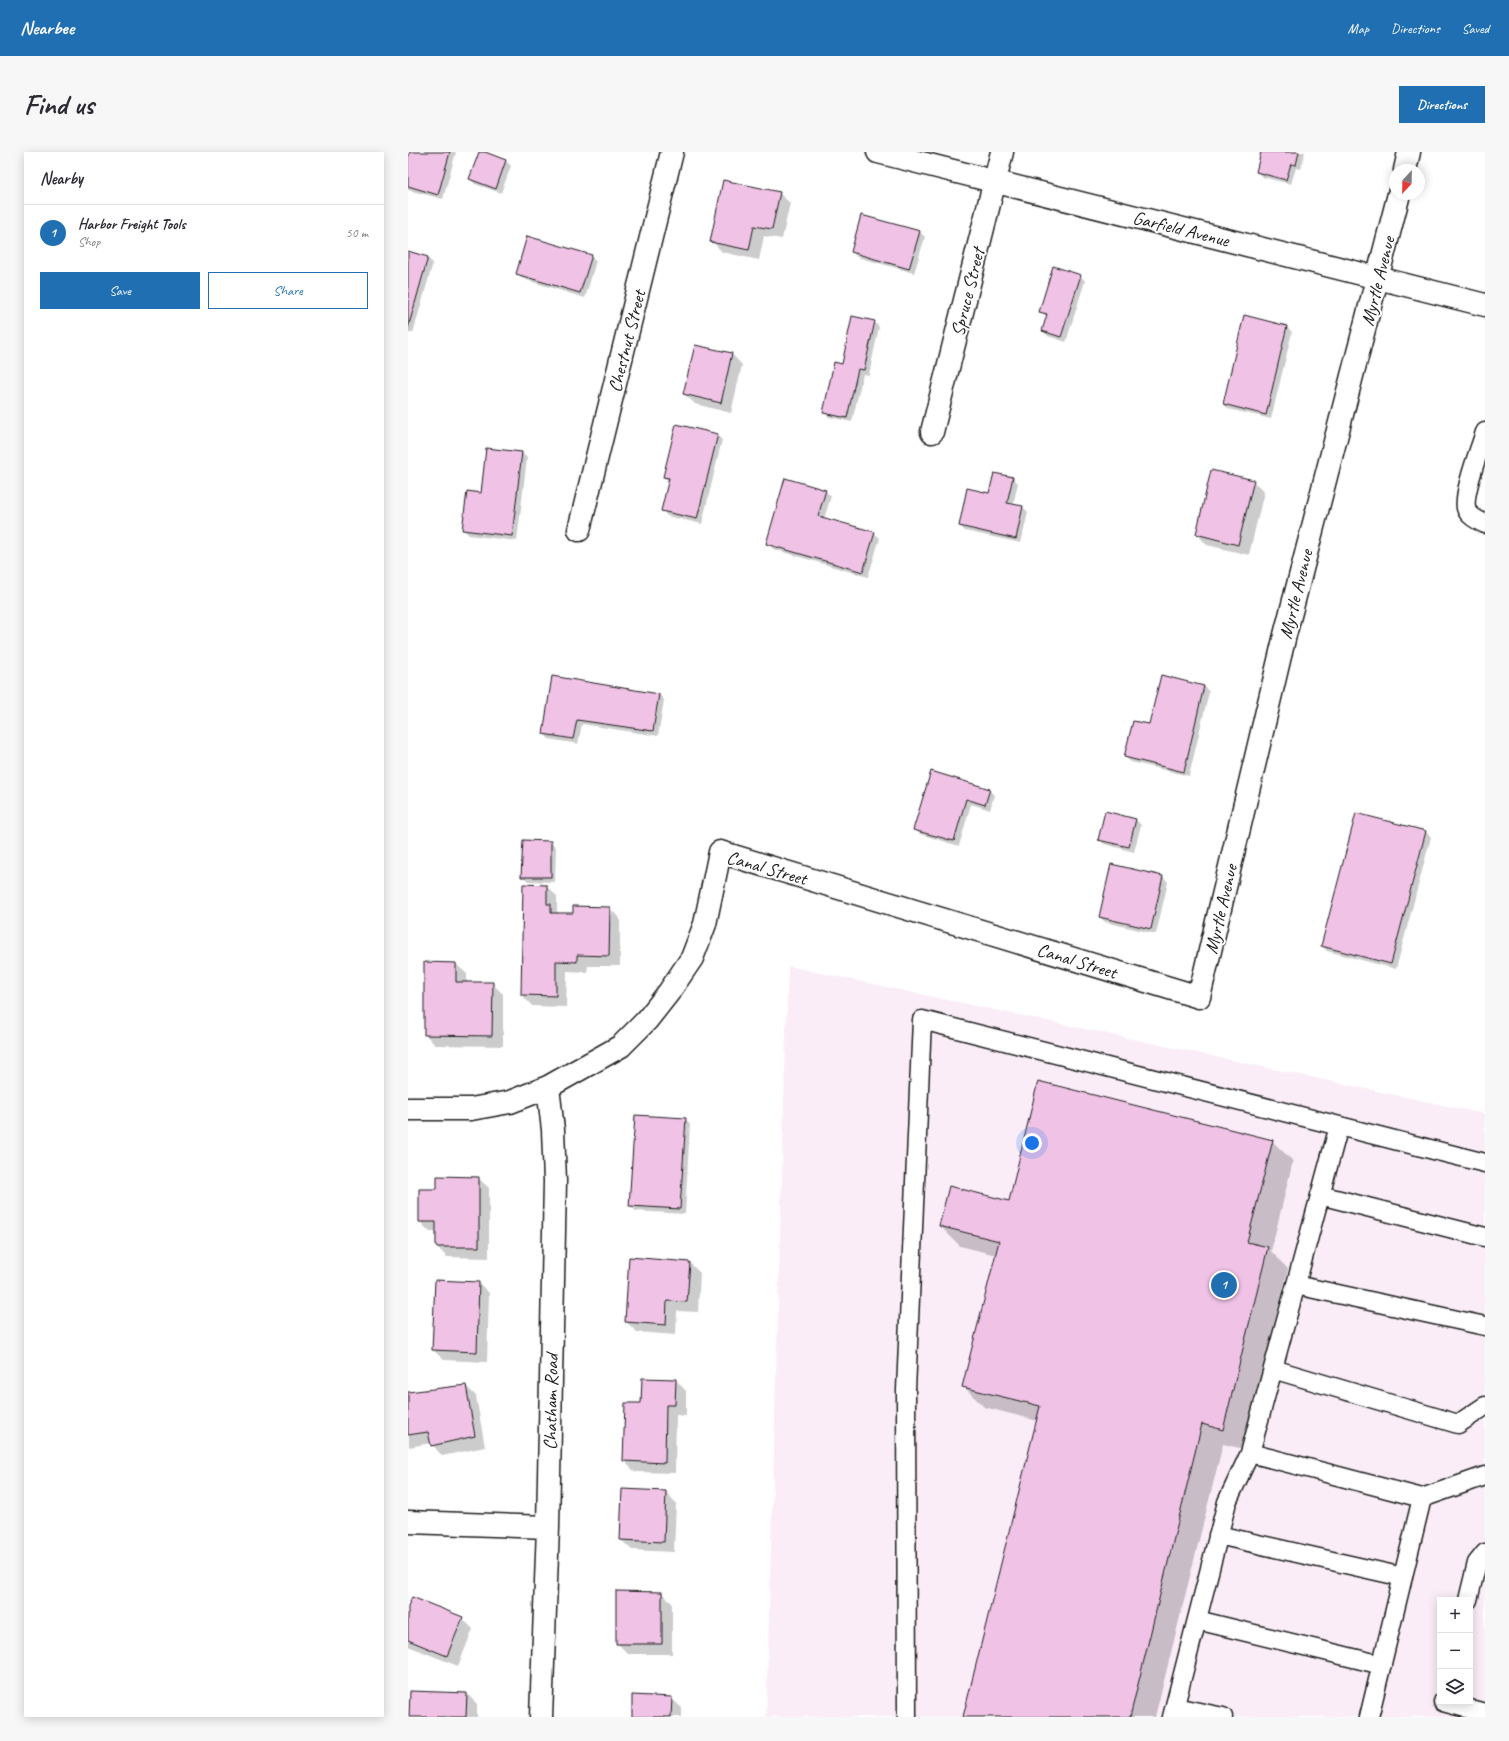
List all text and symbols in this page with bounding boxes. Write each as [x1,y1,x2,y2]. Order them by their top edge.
text: Nearbee [20,16,74,40]
text: Map [1348,20,1369,37]
text: Directions [1391,20,1440,37]
text: Saved [1462,20,1489,37]
button: Directions [1399,86,1485,123]
text: Find us [24,87,94,122]
north arrow [1389,164,1425,200]
text: Nearby [40,168,83,189]
street label: Garfield Avenue [1130,205,1233,253]
text: Harbor Freight Tools [78,215,185,234]
text: 1 [50,225,56,241]
text: 50 m [346,225,368,241]
street label: Myrtle Avenue [1355,232,1401,328]
text: Shop [78,234,100,250]
street label: Spruce Street [945,243,991,339]
button: Save [40,272,200,309]
button: Share [208,272,368,309]
street label: Chestnut Street [603,286,652,395]
street label: Myrtle Avenue [1273,545,1319,641]
street label: Canal Street [724,845,811,891]
street label: Myrtle Avenue [1199,860,1243,956]
street label: Canal Street [1034,937,1121,985]
your location [1022,1133,1042,1153]
pin: 1 [1211,1270,1237,1300]
street label: Chatham Road [538,1350,564,1450]
map controls [1437,1597,1473,1705]
button: + [1437,1597,1473,1633]
button: − [1437,1633,1473,1669]
button: layers [1437,1669,1473,1705]

